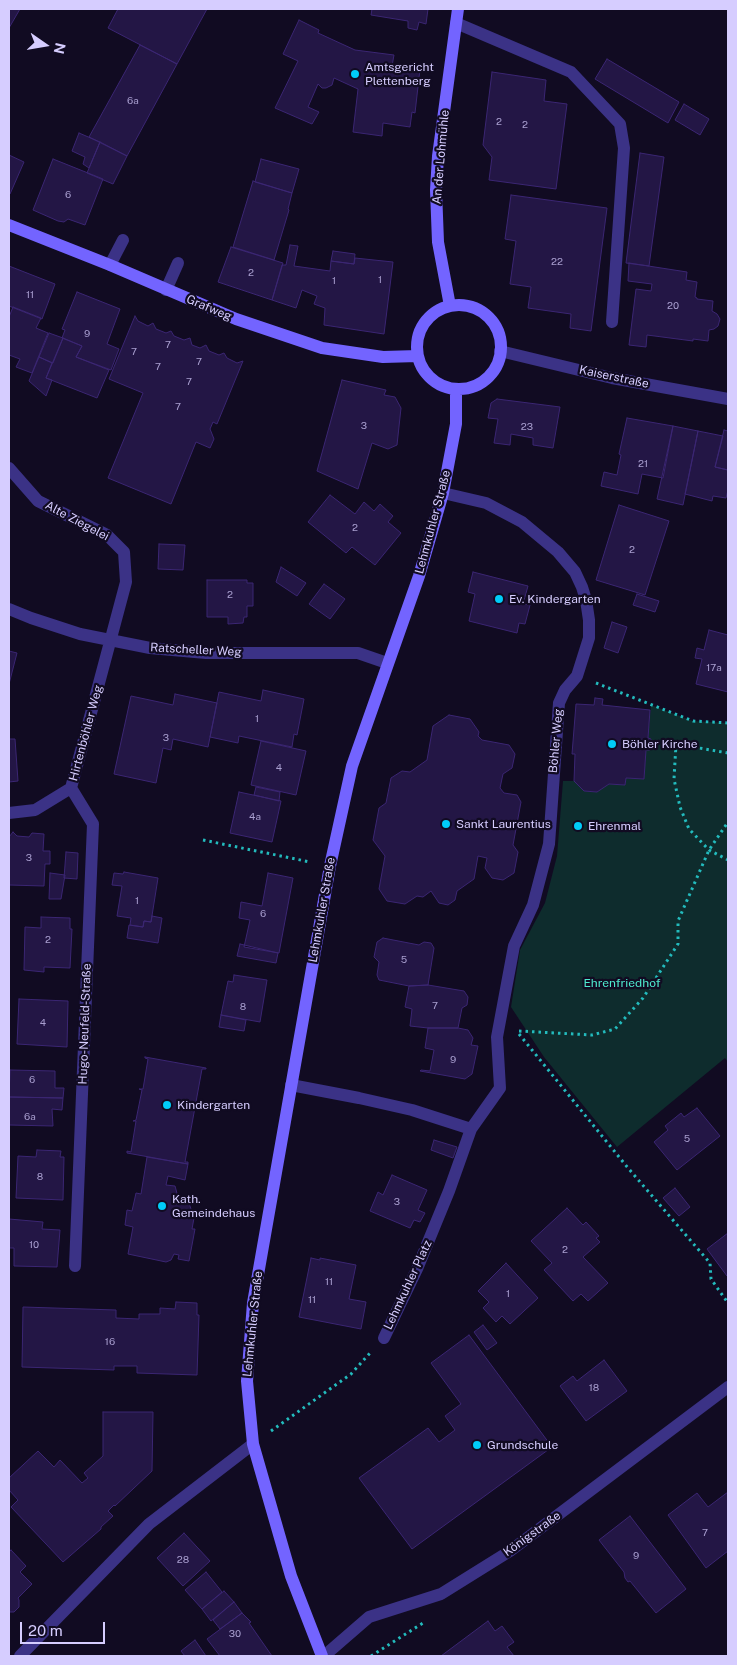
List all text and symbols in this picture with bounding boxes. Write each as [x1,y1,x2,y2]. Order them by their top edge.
north arrow [20,20,70,70]
text: N [51,41,69,56]
place label: Amtsgericht Plettenberg [365,60,434,88]
marker: Amtsgericht Plettenberg [349,68,361,80]
house number: 6a [127,95,139,107]
street label: An der Lohmühle [430,109,452,205]
house number: 2 [496,116,502,128]
house number: 2 [522,119,528,131]
house number: 6 [65,189,71,201]
house number: 22 [551,256,563,268]
house number: 2 [248,267,254,279]
house number: 1 [378,274,382,286]
house number: 1 [332,275,336,287]
house number: 11 [26,289,34,301]
street label: Grafweg [184,292,234,324]
house number: 20 [667,300,679,312]
house number: 9 [84,328,90,340]
house number: 7 [165,339,171,351]
house number: 7 [131,346,137,358]
house number: 7 [196,356,202,368]
house number: 7 [155,361,161,373]
street label: Kaiserstraße [578,363,650,391]
house number: 7 [186,376,192,388]
house number: 7 [175,401,181,413]
house number: 3 [361,420,367,432]
house number: 23 [521,421,533,433]
house number: 21 [638,458,648,470]
street label: Lehmkuhler Straße [412,469,454,575]
street label: Alte Ziegelei [43,498,111,544]
house number: 2 [352,522,358,534]
house number: 2 [629,544,635,556]
house number: 2 [227,589,233,601]
place label: Ev. Kindergarten [509,592,601,606]
marker: Ev. Kindergarten [493,593,505,605]
street label: Ratscheller Weg [150,640,242,660]
house number: 17a [706,662,722,674]
street label: Hirtenböhler Weg [66,683,106,783]
street label: Böhler Weg [546,708,566,774]
house number: 1 [255,713,259,725]
house number: 3 [163,732,169,744]
place label: Böhler Kirche [622,737,698,751]
marker: Böhler Kirche [606,738,618,750]
house number: 4 [276,762,282,774]
house number: 4a [249,811,261,823]
place label: Sankt Laurentius [456,817,551,831]
marker: Sankt Laurentius [440,818,452,830]
place label: Ehrenmal [588,819,641,833]
marker: Ehrenmal [572,820,584,832]
house number: 3 [26,852,32,864]
street label: Lehmkuhler Straße [306,856,338,964]
house number: 1 [135,895,139,907]
house number: 6 [260,908,266,920]
house number: 2 [45,934,51,946]
house number: 5 [401,954,407,966]
street label: Hugo-Neufeld-Straße [76,963,94,1085]
park label: Ehrenfriedhof [584,976,660,990]
house number: 7 [432,1000,438,1012]
house number: 8 [240,1001,246,1013]
house number: 4 [40,1017,46,1029]
house number: 9 [450,1054,456,1066]
house number: 6 [29,1074,35,1086]
place label: Kindergarten [177,1098,250,1112]
marker: Kindergarten [161,1099,173,1111]
house number: 6a [24,1111,36,1123]
house number: 5 [684,1133,690,1145]
house number: 8 [37,1171,43,1183]
place label: Kath. Gemeindehaus [172,1192,255,1220]
house number: 3 [394,1196,400,1208]
marker: Kath. Gemeindehaus [156,1200,168,1212]
street label: Lehmkuhler Platz [381,1238,435,1332]
house number: 10 [29,1239,39,1251]
house number: 2 [562,1244,568,1256]
street label: Lehmkuhler Straße [240,1270,266,1378]
house number: 11 [325,1276,333,1288]
house number: 1 [506,1288,510,1300]
house number: 11 [308,1294,316,1306]
house number: 16 [105,1336,115,1348]
house number: 18 [589,1382,599,1394]
place label: Grundschule [487,1438,558,1452]
marker: Grundschule [471,1439,483,1451]
street label: Königstraße [501,1508,563,1560]
house number: 7 [702,1527,708,1539]
house number: 9 [633,1550,639,1562]
house number: 28 [177,1554,189,1566]
scale bar [22,1612,108,1644]
text: 20 m [28,1622,63,1639]
house number: 30 [229,1628,241,1640]

